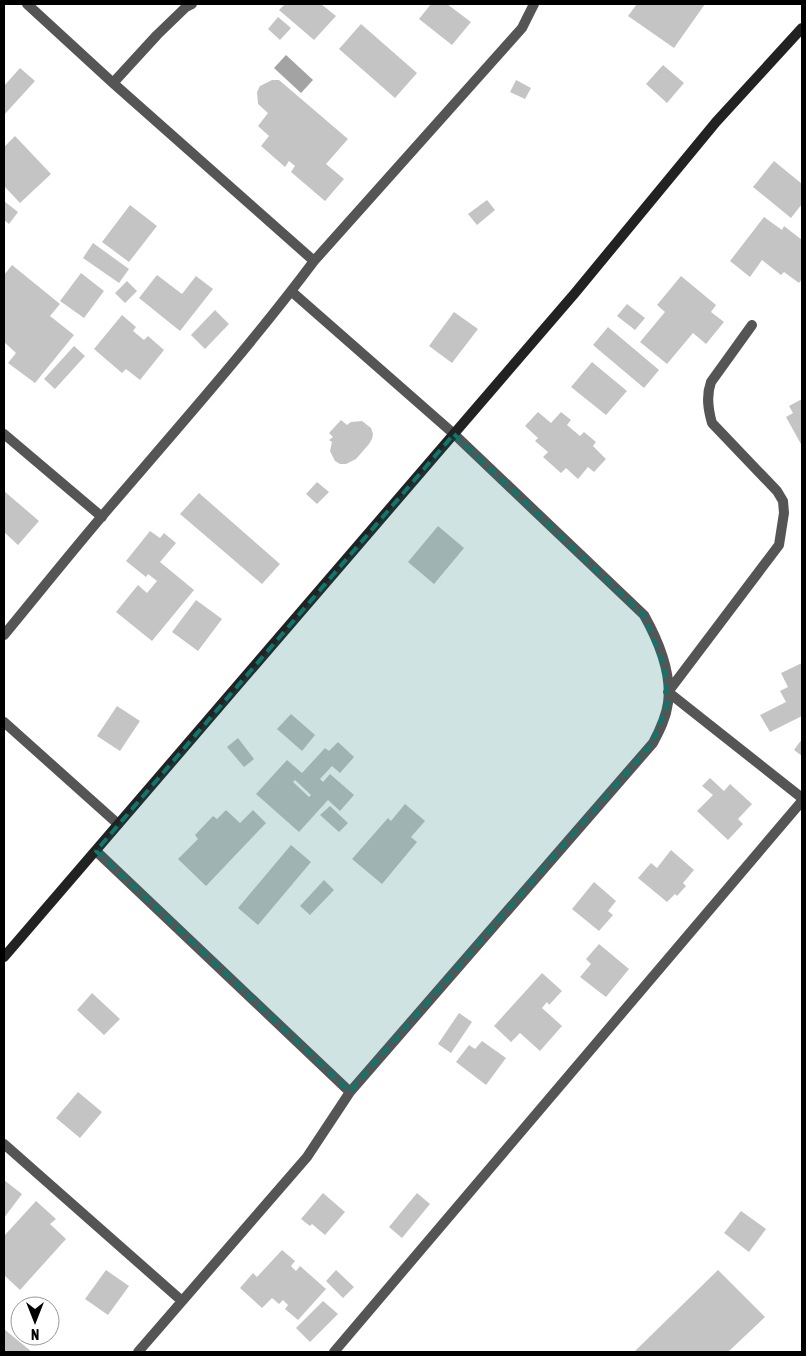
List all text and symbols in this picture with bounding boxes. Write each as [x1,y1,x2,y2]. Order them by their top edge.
north arrow [10,1296,60,1346]
text: N [31,1326,39,1342]

